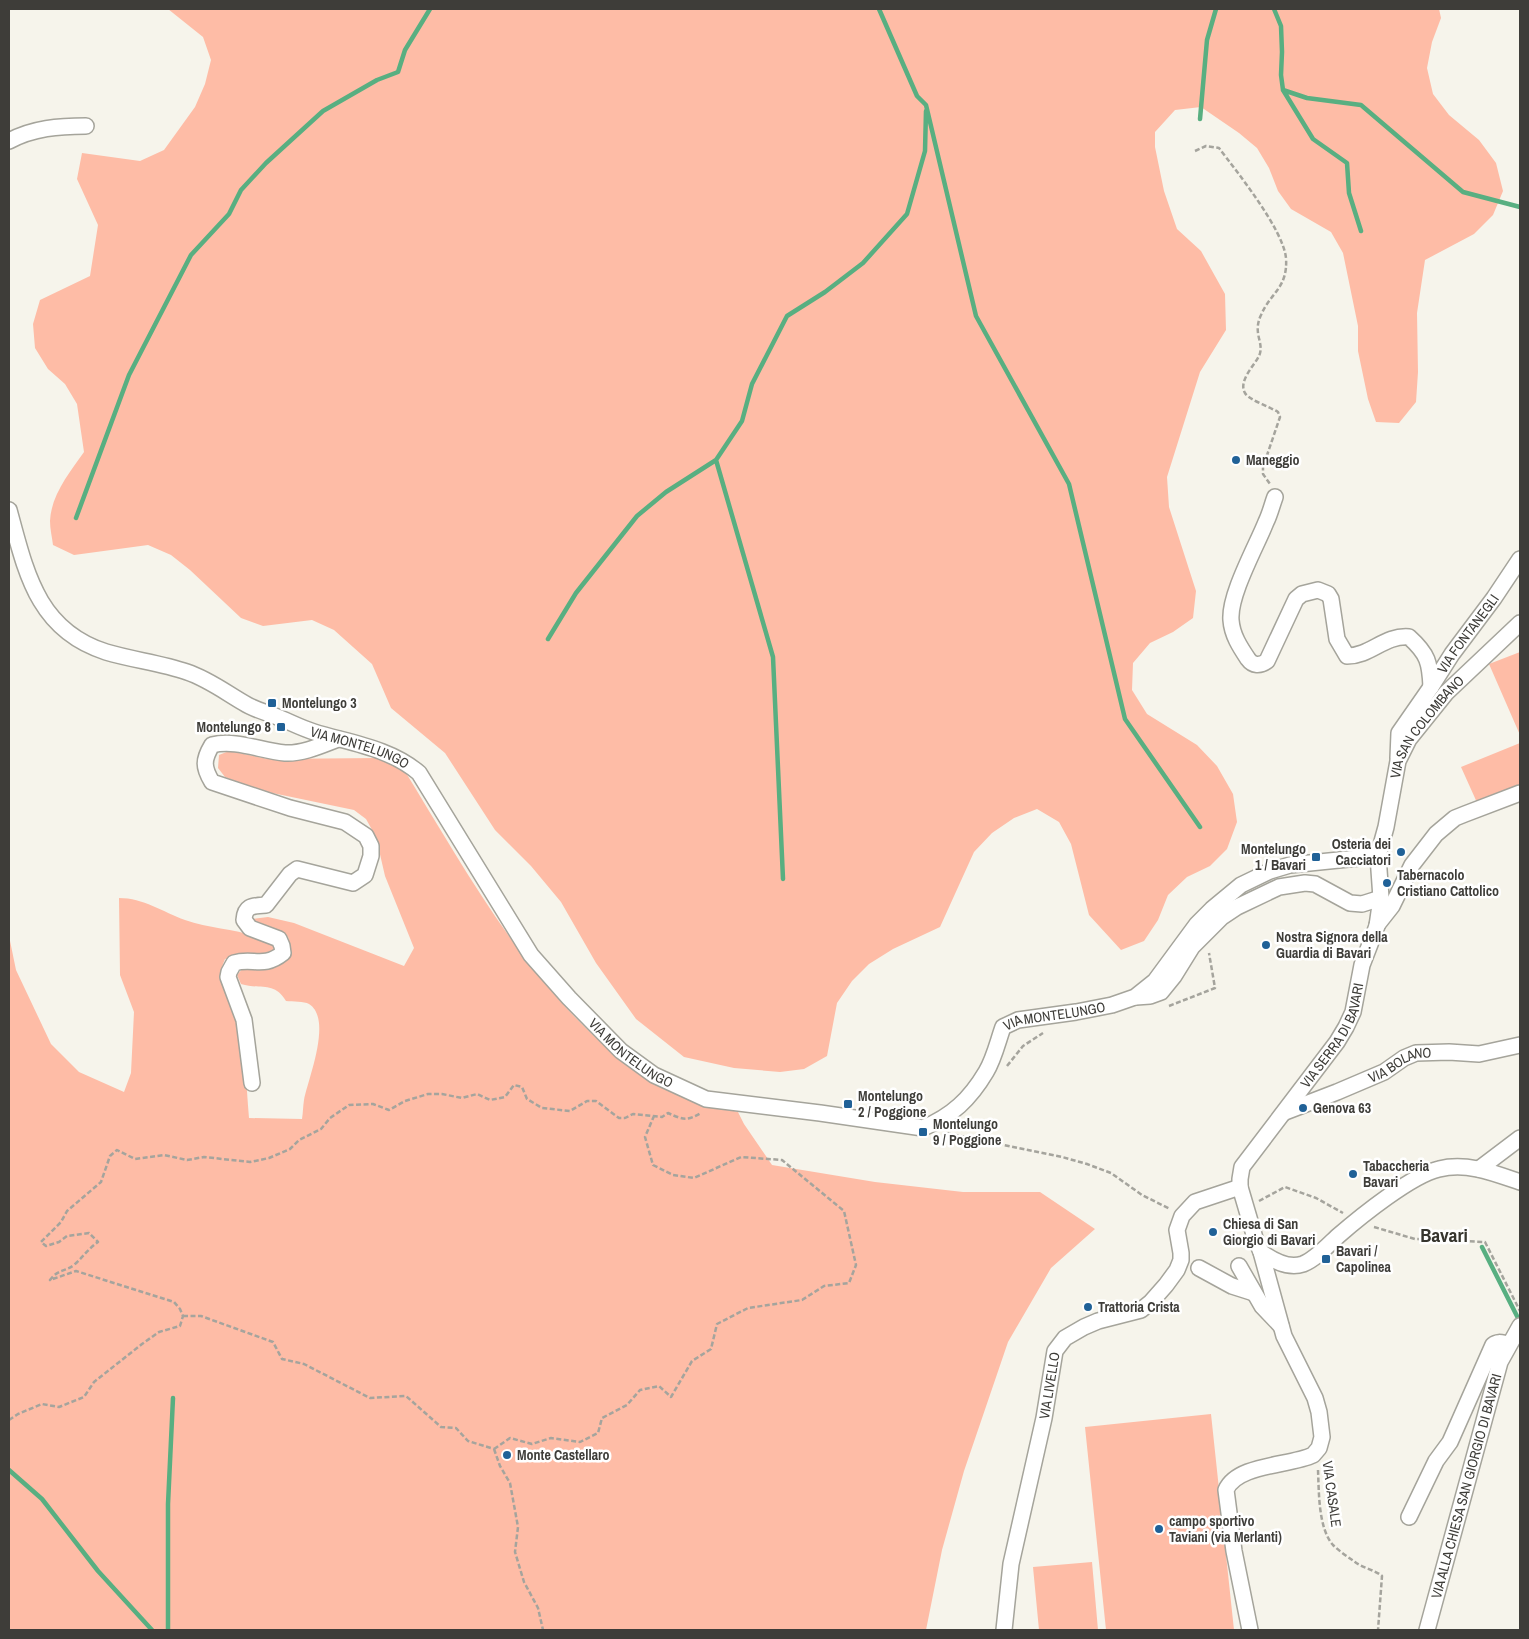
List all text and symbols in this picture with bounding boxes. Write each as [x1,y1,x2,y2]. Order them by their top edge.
place label: Maneggio [1246,451,1300,469]
marker: Maneggio [1230,454,1242,466]
street label: VIA FONTANEGLI [1433,591,1503,677]
street label: VIA SAN COLOMBANO [1386,672,1468,780]
place label: Montelungo 3 [282,694,357,712]
marker: Montelungo 3 [266,697,278,709]
place label: Montelungo 8 [196,718,271,736]
marker: Montelungo 8 [275,721,287,733]
street label: VIA MONTELUNGO [308,722,413,772]
place label: Osteria dei Cacciatori [1332,835,1391,869]
place label: Montelungo 1 / Bavari [1241,840,1306,874]
marker: Osteria dei Cacciatori [1395,846,1407,858]
marker: Montelungo 1 / Bavari [1310,851,1322,863]
place label: Tabernacolo Cristiano Cattolico [1397,866,1499,900]
marker: Tabernacolo Cristiano Cattolico [1381,877,1393,889]
place label: Nostra Signora della Guardia di Bavari [1276,928,1388,962]
marker: Nostra Signora della Guardia di Bavari [1260,939,1272,951]
street label: VIA SERRA DI BAVARI [1296,982,1367,1091]
street label: VIA MONTELUNGO [1000,997,1107,1035]
street label: VIA MONTELUNGO [585,1014,676,1092]
street label: VIA BOLANO [1365,1044,1432,1087]
place label: Montelungo 2 / Poggione [858,1087,926,1121]
marker: Montelungo 2 / Poggione [842,1098,854,1110]
place label: Genova 63 [1313,1099,1371,1117]
marker: Genova 63 [1297,1102,1309,1114]
place label: Montelungo 9 / Poggione [933,1115,1001,1149]
marker: Montelungo 9 / Poggione [917,1126,929,1138]
place label: Tabaccheria Bavari [1363,1157,1430,1191]
marker: Tabaccheria Bavari [1347,1168,1359,1180]
place label: Chiesa di San Giorgio di Bavari [1223,1215,1316,1249]
district label: Bavari [1420,1222,1468,1248]
marker: Chiesa di San Giorgio di Bavari [1207,1226,1219,1238]
place label: Bavari / Capolinea [1336,1242,1391,1276]
marker: Bavari / Capolinea [1320,1253,1332,1265]
place label: Trattoria Crista [1098,1298,1180,1316]
marker: Trattoria Crista [1082,1301,1094,1313]
street label: VIA LIVELLO [1035,1351,1064,1420]
street label: VIA ALLA CHIESA SAN GIORGIO DI BAVARI [1427,1372,1505,1601]
place label: Monte Castellaro [517,1446,610,1464]
marker: Monte Castellaro [501,1449,513,1461]
street label: VIA CASALE [1318,1460,1346,1528]
place label: campo sportivo Taviani (via Merlanti) [1169,1512,1282,1546]
marker: campo sportivo Taviani (via Merlanti) [1153,1523,1165,1535]

